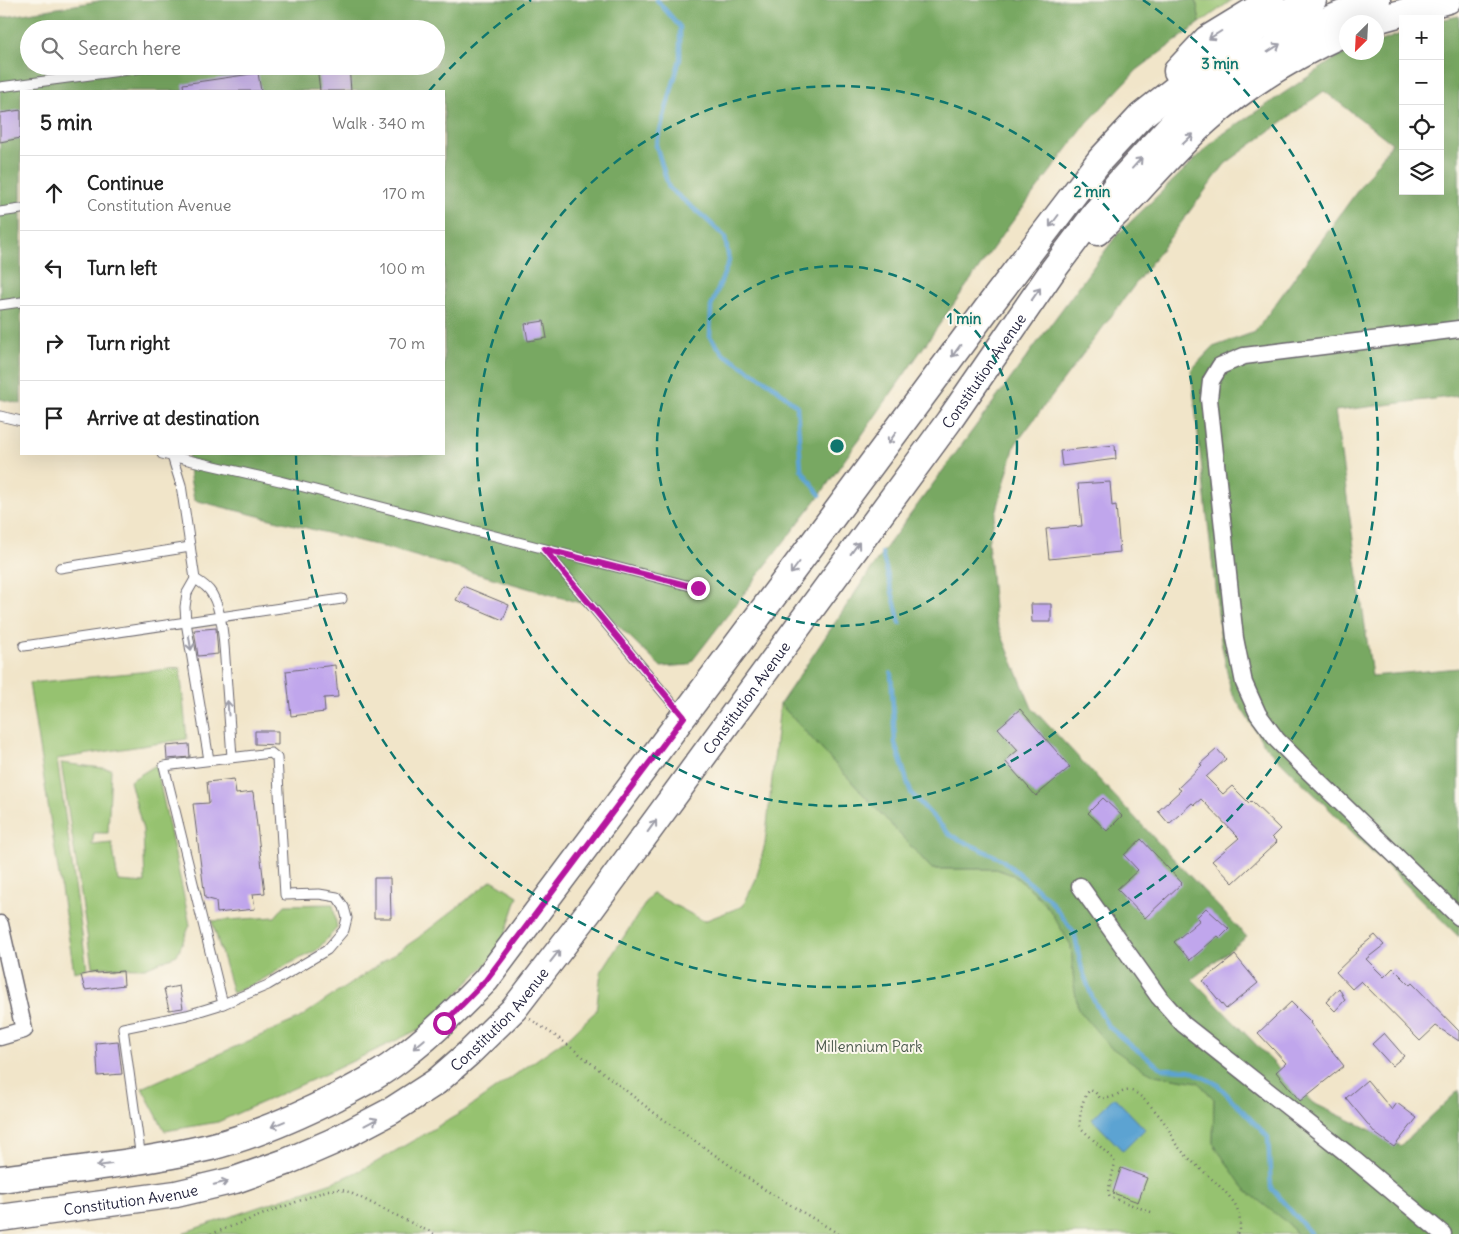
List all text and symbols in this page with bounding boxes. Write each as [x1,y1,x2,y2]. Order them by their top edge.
north arrow [1339,15,1384,60]
map controls [1399,15,1444,195]
button: + [1399,15,1444,60]
search box [20,20,445,75]
one-way arrow [1208,30,1222,40]
icon: search [38,34,66,62]
text: Search here [78,36,181,60]
one-way arrow [1267,43,1281,53]
text: 3 min [1201,54,1239,73]
button: − [1399,60,1444,105]
button: locate [1399,105,1444,150]
text: 5 min [40,109,92,136]
text: Walk · 340 m [332,113,425,133]
one-way arrow [1182,132,1194,145]
button: layers [1399,150,1444,195]
one-way arrow [1131,156,1142,169]
text: Continue [87,171,164,195]
icon: ahead [40,179,68,207]
text: 2 min [1074,182,1111,201]
text: 170 m [382,183,425,203]
text: Constitution Avenue [87,195,231,215]
one-way arrow [1049,214,1059,228]
icon: left [40,254,68,282]
text: Turn left [87,256,157,280]
text: 100 m [380,258,425,278]
one-way arrow [1031,287,1041,301]
text: 1 min [947,309,982,328]
street label: Constitution Avenue [937,310,1030,432]
icon: right [40,329,68,357]
text: Turn right [87,331,170,355]
text: 70 m [389,333,425,353]
one-way arrow [951,344,961,358]
icon: arrive [40,404,68,432]
text: Arrive at destination [87,406,260,430]
one-way arrow [887,430,897,444]
centre of rings [828,437,846,455]
one-way arrow [850,542,860,556]
one-way arrow [789,561,800,574]
route end [687,577,710,600]
one-way arrow [185,635,195,651]
street label: Constitution Avenue [698,637,794,758]
one-way arrow [223,700,233,716]
one-way arrow [647,819,657,833]
one-way arrow [549,950,560,963]
street label: Constitution Avenue [446,963,552,1075]
route start [433,1012,456,1035]
park label: Millennium Park [815,1037,923,1056]
one-way arrow [413,1038,426,1049]
one-way arrow [363,1117,378,1127]
one-way arrow [271,1120,286,1129]
one-way arrow [96,1160,112,1170]
one-way arrow [212,1178,228,1188]
street label: Constitution Avenue [62,1180,200,1219]

